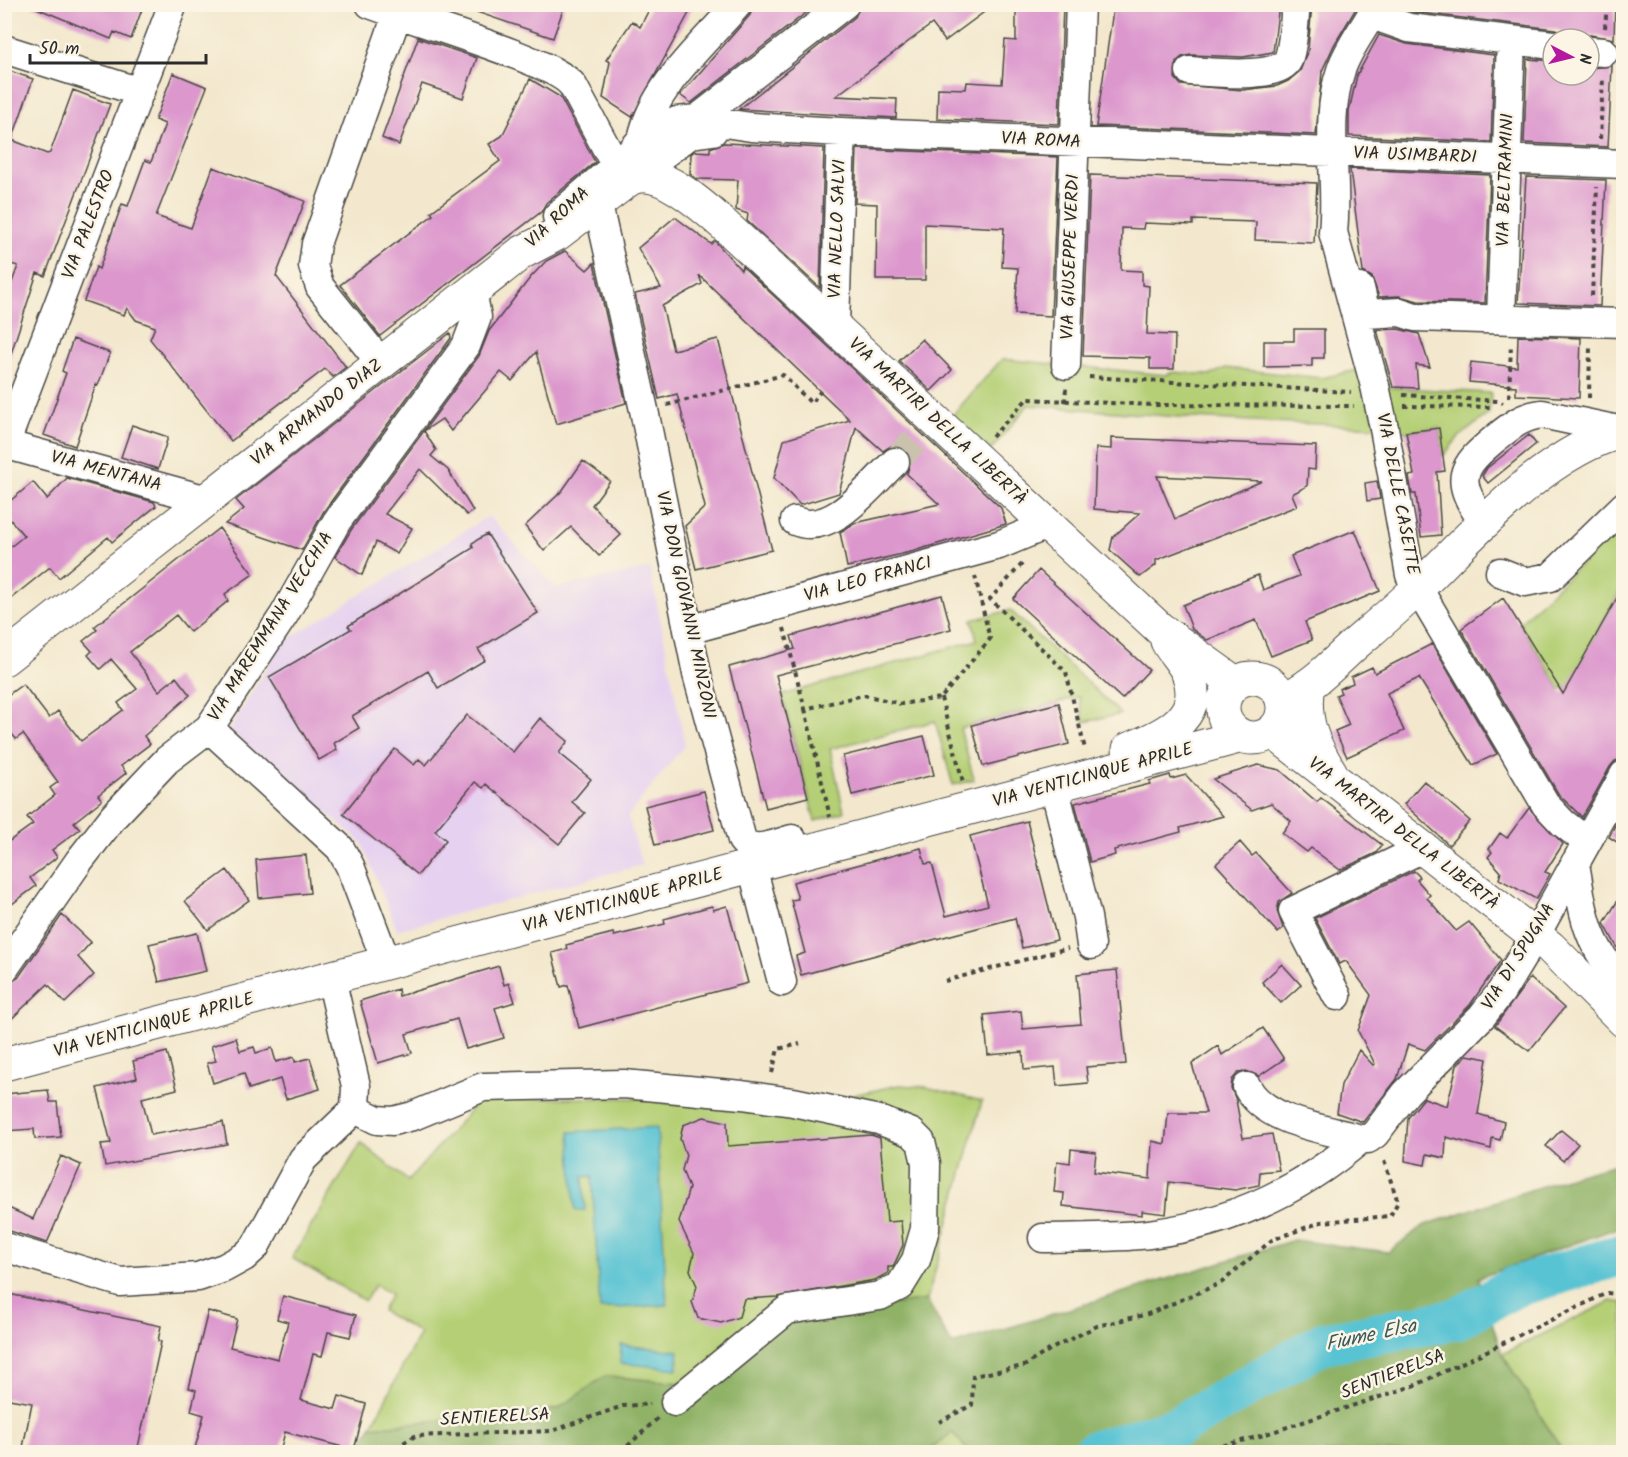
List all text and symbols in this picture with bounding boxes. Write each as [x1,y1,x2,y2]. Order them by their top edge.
scale bar [30,27,206,65]
north arrow [1541,27,1601,87]
text: 50 m [39,35,79,64]
text: N [1571,52,1597,65]
street label: VIA BELTRAMINI [1489,113,1523,247]
street label: VIA ROMA [1000,124,1082,158]
street label: VIA USIMBARDI [1353,139,1477,173]
street label: VIA NELLO SALVI [821,159,855,299]
street label: VIA PALESTRO [55,166,123,284]
street label: VIA GIUSEPPE VERDI [1054,174,1088,340]
street label: VIA ROMA [519,180,597,256]
street label: VIA MARTIRI DELLA LIBERTÀ [841,331,1033,513]
street label: VIA ARMANDO DIAZ [245,352,389,474]
street label: VIA DELLE CASETTE [1367,411,1427,578]
street label: VIA MENTANA [47,443,165,501]
street label: VIA DON GIOVANNI MINZONI [647,488,723,722]
street label: VIA MAREMMANA VECCHIA [201,526,341,728]
street label: VIA LEO FRANCI [801,549,935,611]
street label: VIA VENTICINQUE APRILE [989,735,1197,817]
street label: VIA MARTIRI DELLA LIBERTÀ [1301,750,1505,918]
street label: VIA VENTICINQUE APRILE [519,860,727,942]
street label: VIA DI SPUGNA [1474,898,1564,1016]
street label: VIA VENTICINQUE APRILE [50,985,258,1067]
water label: Fiume Elsa [1323,1310,1421,1361]
street label: SENTIERELSA [1337,1342,1449,1408]
street label: SENTIERELSA [440,1401,550,1435]

